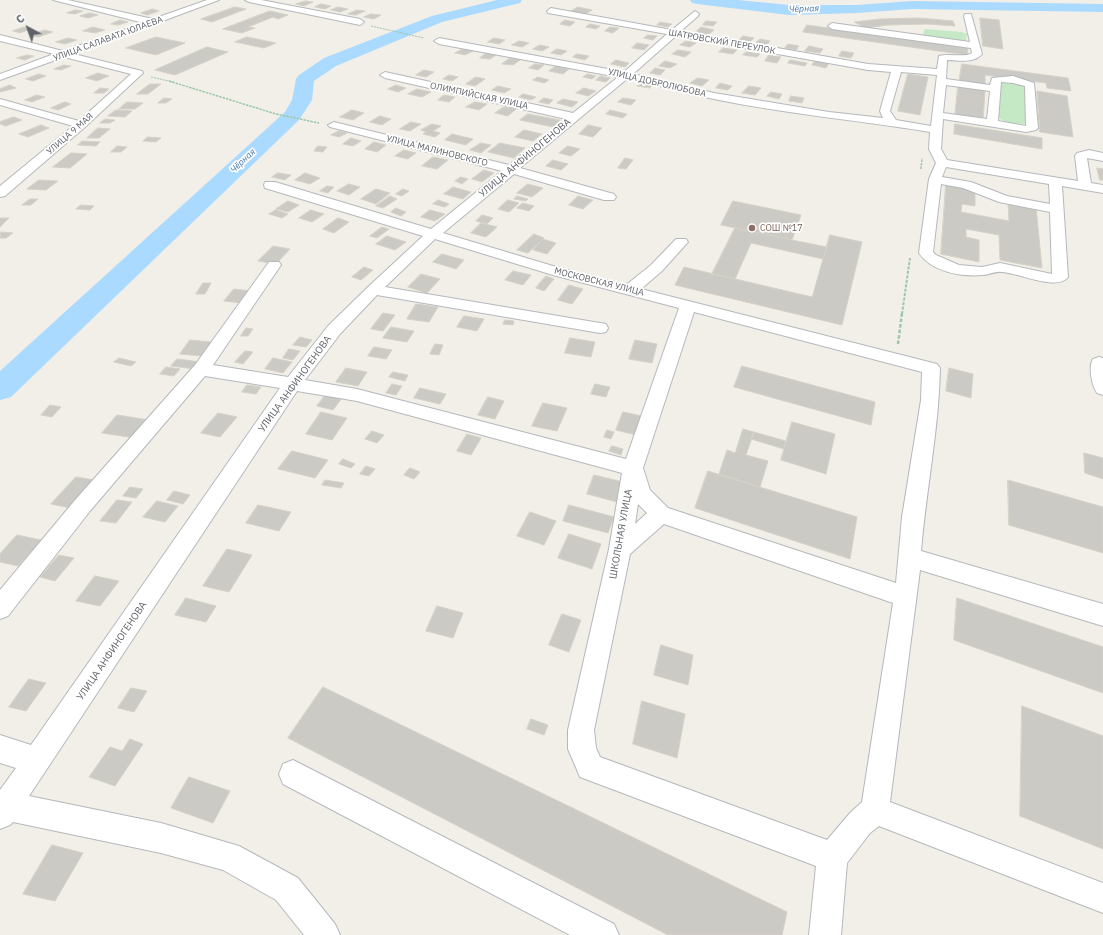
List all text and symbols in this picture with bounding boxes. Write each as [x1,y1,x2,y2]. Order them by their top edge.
water label: Чёрная [789,3,819,15]
north arrow [8,8,48,48]
text: С [13,11,27,27]
street label: УЛИЦА САЛАВАТА ЮЛАЕВА [52,14,164,64]
street label: ШАТРОВСКИЙ ПЕРЕУЛОК [668,27,776,57]
street label: УЛИЦА ДОБРОЛЮБОВА [607,66,707,100]
street label: ОЛИМПИЙСКАЯ УЛИЦА [429,80,529,112]
street label: УЛИЦА 9 МАЯ [44,111,96,157]
street label: УЛИЦА АНФИНОГЕНОВА [477,116,573,200]
street label: УЛИЦА МАЛИНОВСКОГО [385,133,489,169]
water label: Чёрная [228,147,258,175]
marker: СОШ №17 [747,223,757,233]
place label: СОШ №17 [760,223,803,233]
street label: МОСКОВСКАЯ УЛИЦА [553,266,645,298]
street label: УЛИЦА АНФИНОГЕНОВА [256,333,334,435]
street label: ШКОЛЬНАЯ УЛИЦА [607,488,635,580]
street label: УЛИЦА АНФИНОГЕНОВА [74,599,150,703]

